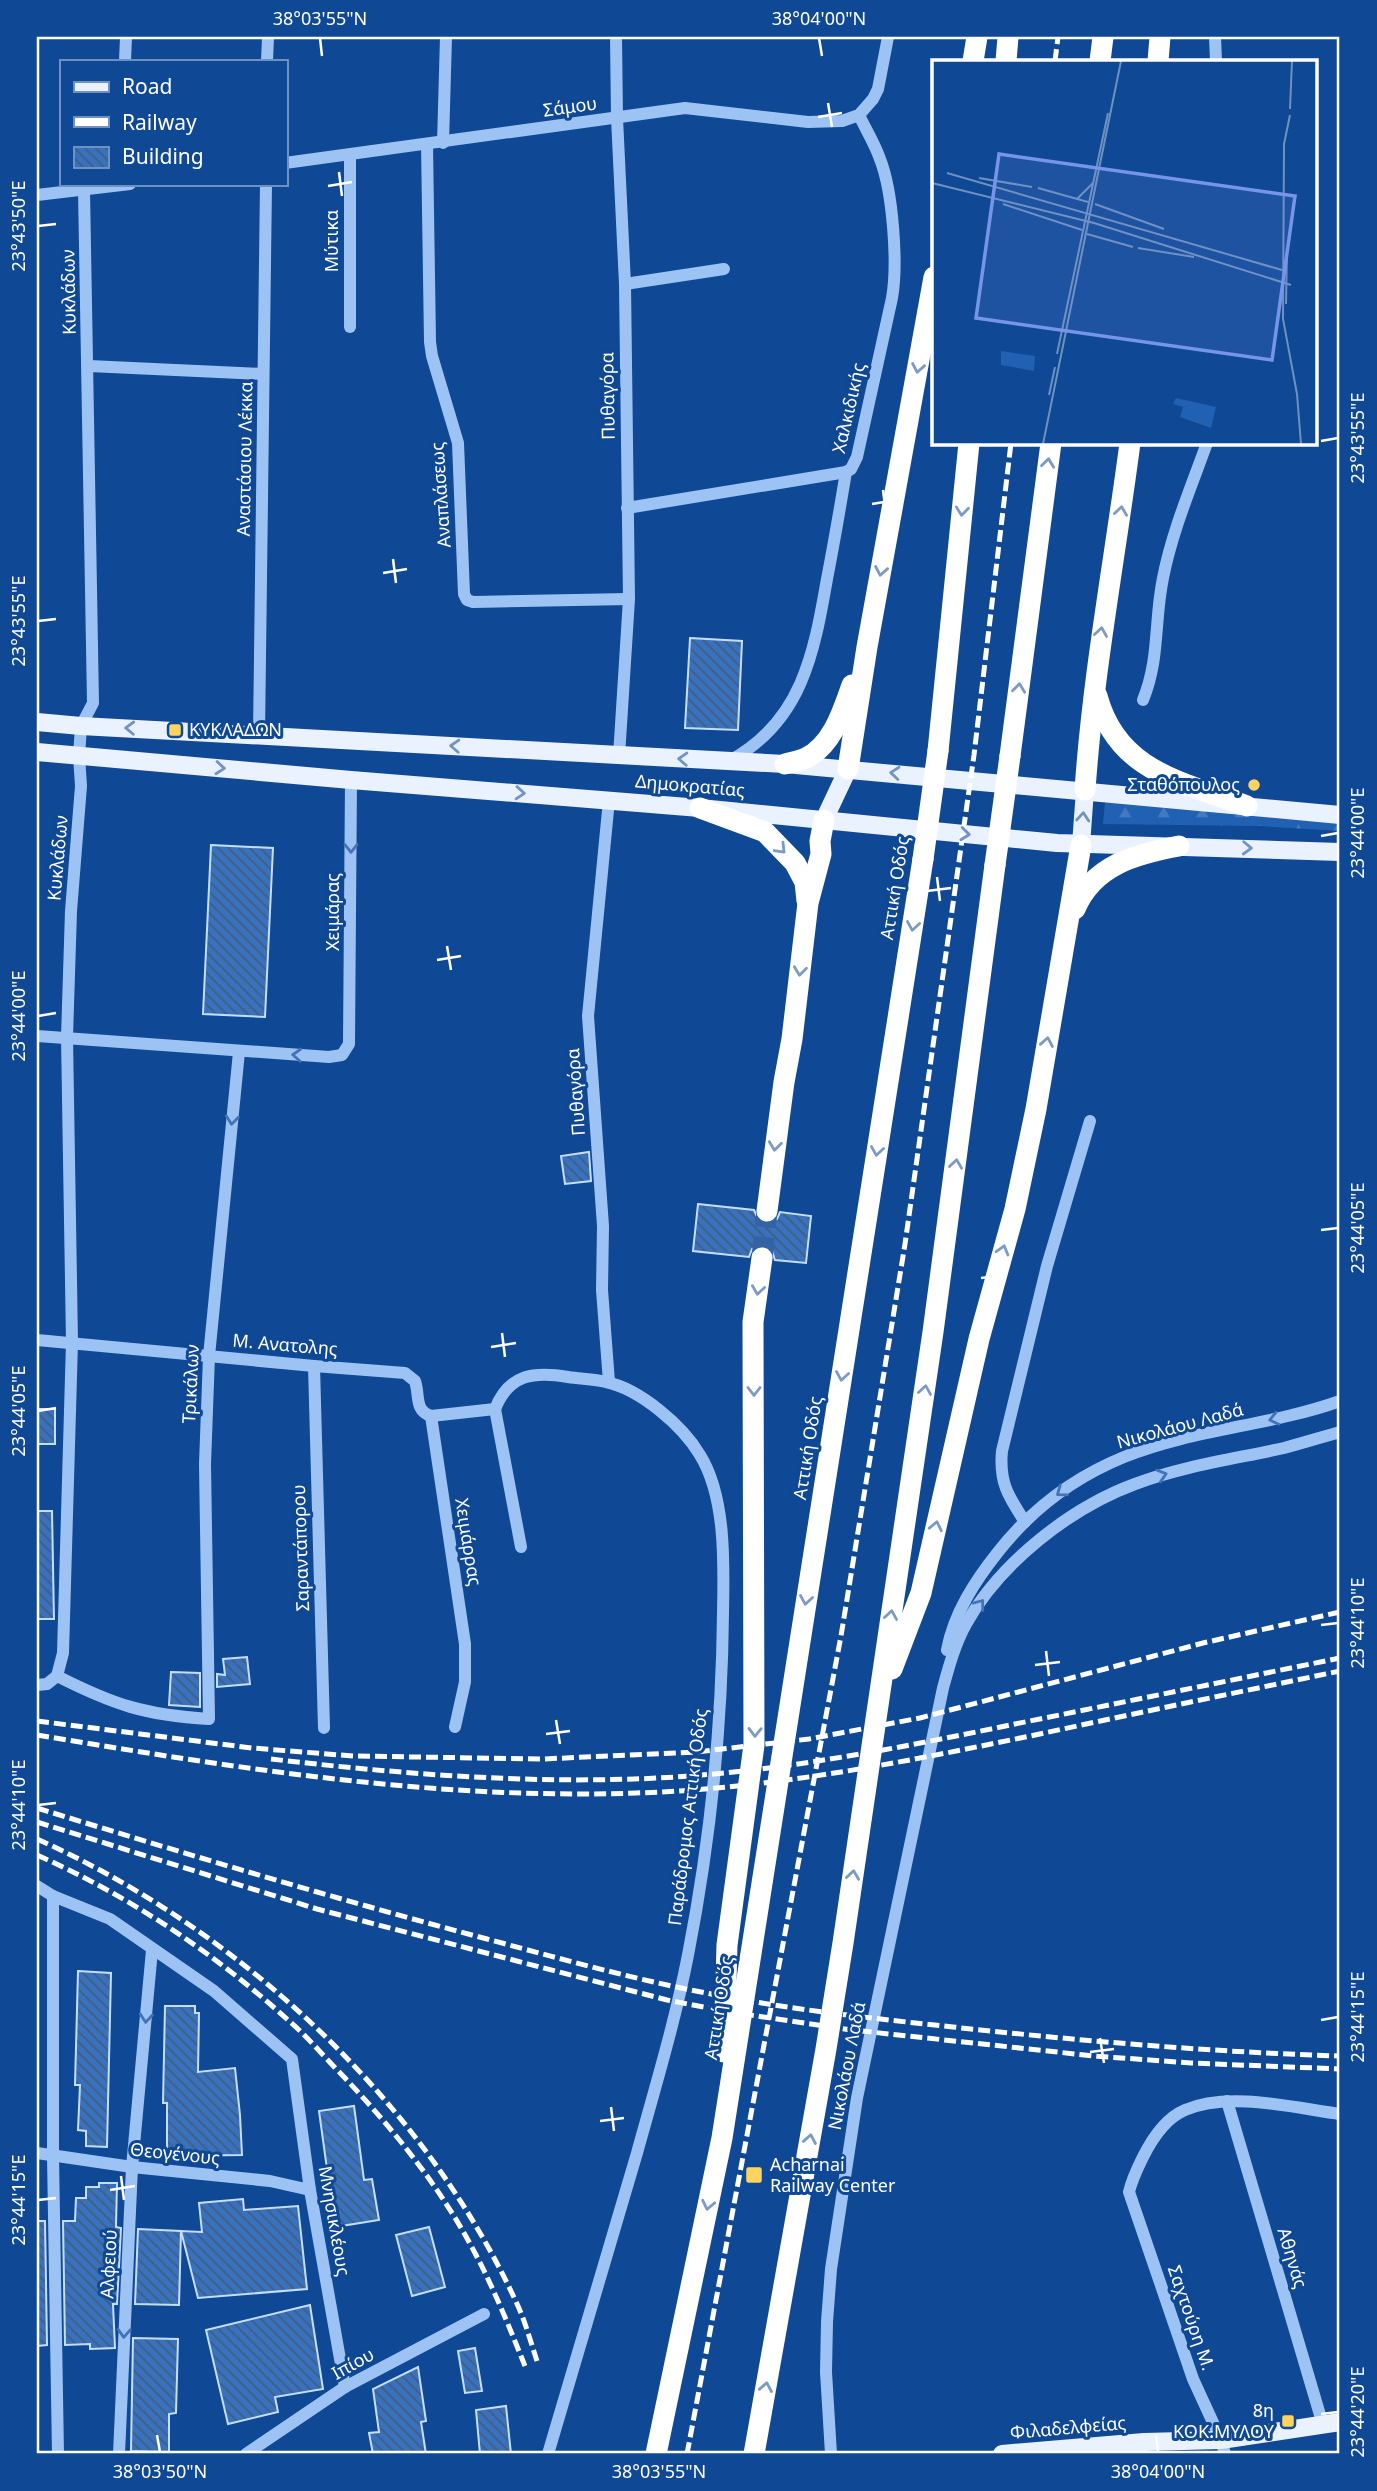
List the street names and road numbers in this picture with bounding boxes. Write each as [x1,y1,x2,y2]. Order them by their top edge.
street label: Σάμου [541,90,598,122]
street label: Μύτικα [319,210,343,272]
street label: Κυκλάδων [55,249,81,335]
street label: Πυθαγόρα [594,352,620,440]
street label: Χαλκιδικής [826,360,870,455]
street label: Αναστάσιου Λέκκα [231,381,257,537]
street label: Αναπλάσεως [424,441,456,549]
street label: Δημοκρατίας [634,768,746,802]
street label: Κυκλάδων [41,814,73,902]
street label: Αττική Οδός [874,834,914,941]
street label: Χειμάρας [320,873,344,951]
street label: Πυθαγόρα [560,1047,590,1137]
street label: Μ. Ανατολης [231,1327,339,1361]
street label: Τρικάλων [176,1344,204,1424]
street label: Αττική Οδός [787,1394,827,1501]
street label: Νικολάου Λαδά [1114,1397,1246,1453]
street label: Σαραντάπορου [286,1484,314,1612]
street label: Χειμάρρας [450,1496,488,1588]
street label: Παράδρομος Αττική Οδός [662,1707,712,1927]
street label: Αττική Οδός [698,1954,738,2061]
street label: Νικολάου Λαδά [822,2000,870,2132]
street label: Θεογένους [129,2136,221,2170]
street label: Μνησικλέους [314,2164,357,2278]
street label: Αθηνάς [1272,2225,1314,2291]
street label: Αλφειού [94,2229,122,2299]
street label: Σαχτούρη Μ. [1163,2262,1221,2373]
street label: Ιπίου [327,2342,378,2385]
street label: Φιλαδελφείας [1009,2410,1127,2444]

